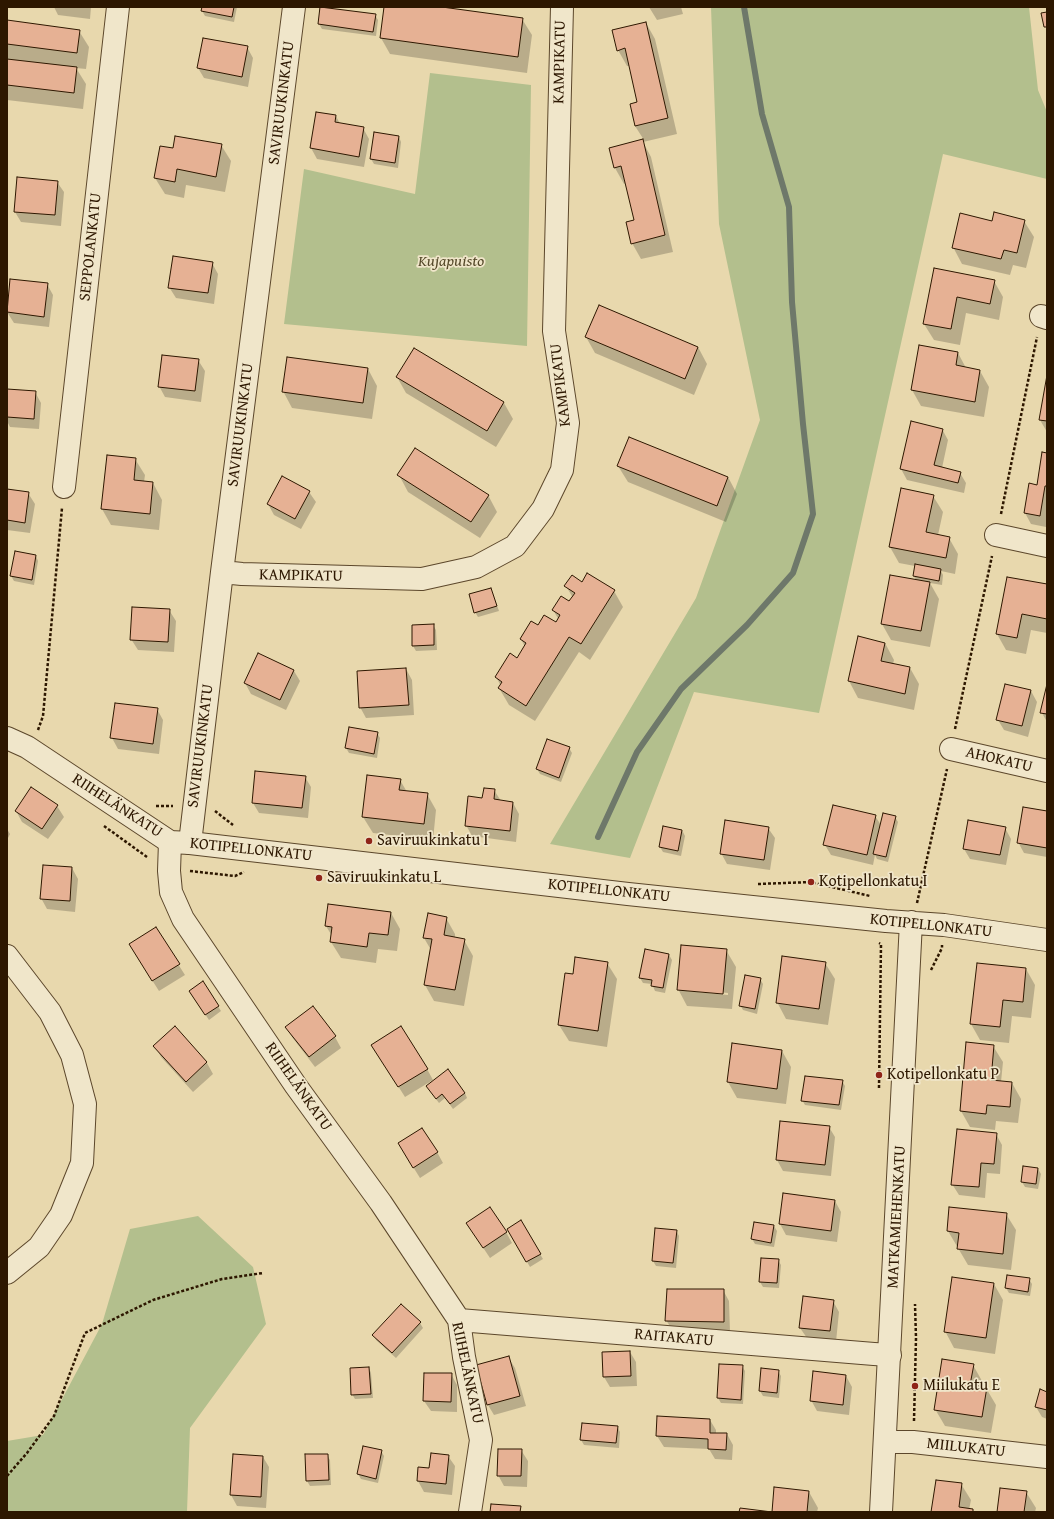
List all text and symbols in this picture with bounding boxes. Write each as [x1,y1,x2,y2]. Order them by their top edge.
street label: KAMPIKATU [550,20,570,104]
street label: SAVIRUUKINKATU [265,40,299,166]
street label: SEPPOLANKATU [76,192,106,302]
park label: Kujapuisto [418,252,484,272]
street label: KAMPIKATU [546,342,576,428]
street label: SAVIRUUKINKATU [224,362,258,488]
street label: KAMPIKATU [259,566,343,586]
street label: SAVIRUUKINKATU [184,683,218,809]
street label: AHOKATU [964,743,1034,777]
street label: RIIHELÄNKATU [68,770,166,842]
place label: Saviruukinkatu I [377,831,489,851]
street label: KOTIPELLONKATU [189,834,313,866]
marker: Saviruukinkatu I [364,836,374,846]
place label: Saviruukinkatu L [327,868,441,888]
place label: Kotipellonkatu I [819,872,927,892]
marker: Saviruukinkatu L [314,873,324,883]
street label: KOTIPELLONKATU [547,875,671,907]
marker: Kotipellonkatu I [806,877,816,887]
street label: KOTIPELLONKATU [869,910,993,942]
street label: RIIHELÄNKATU [260,1039,336,1135]
place label: Kotipellonkatu P [887,1065,999,1085]
marker: Kotipellonkatu P [874,1070,884,1080]
street label: MATKAMIEHENKATU [884,1145,910,1289]
street label: RIIHELÄNKATU [447,1320,487,1426]
street label: RAITAKATU [634,1325,714,1351]
place label: Miilukatu E [923,1376,1000,1396]
marker: Miilukatu E [910,1381,920,1391]
street label: MIILUKATU [926,1434,1006,1462]

